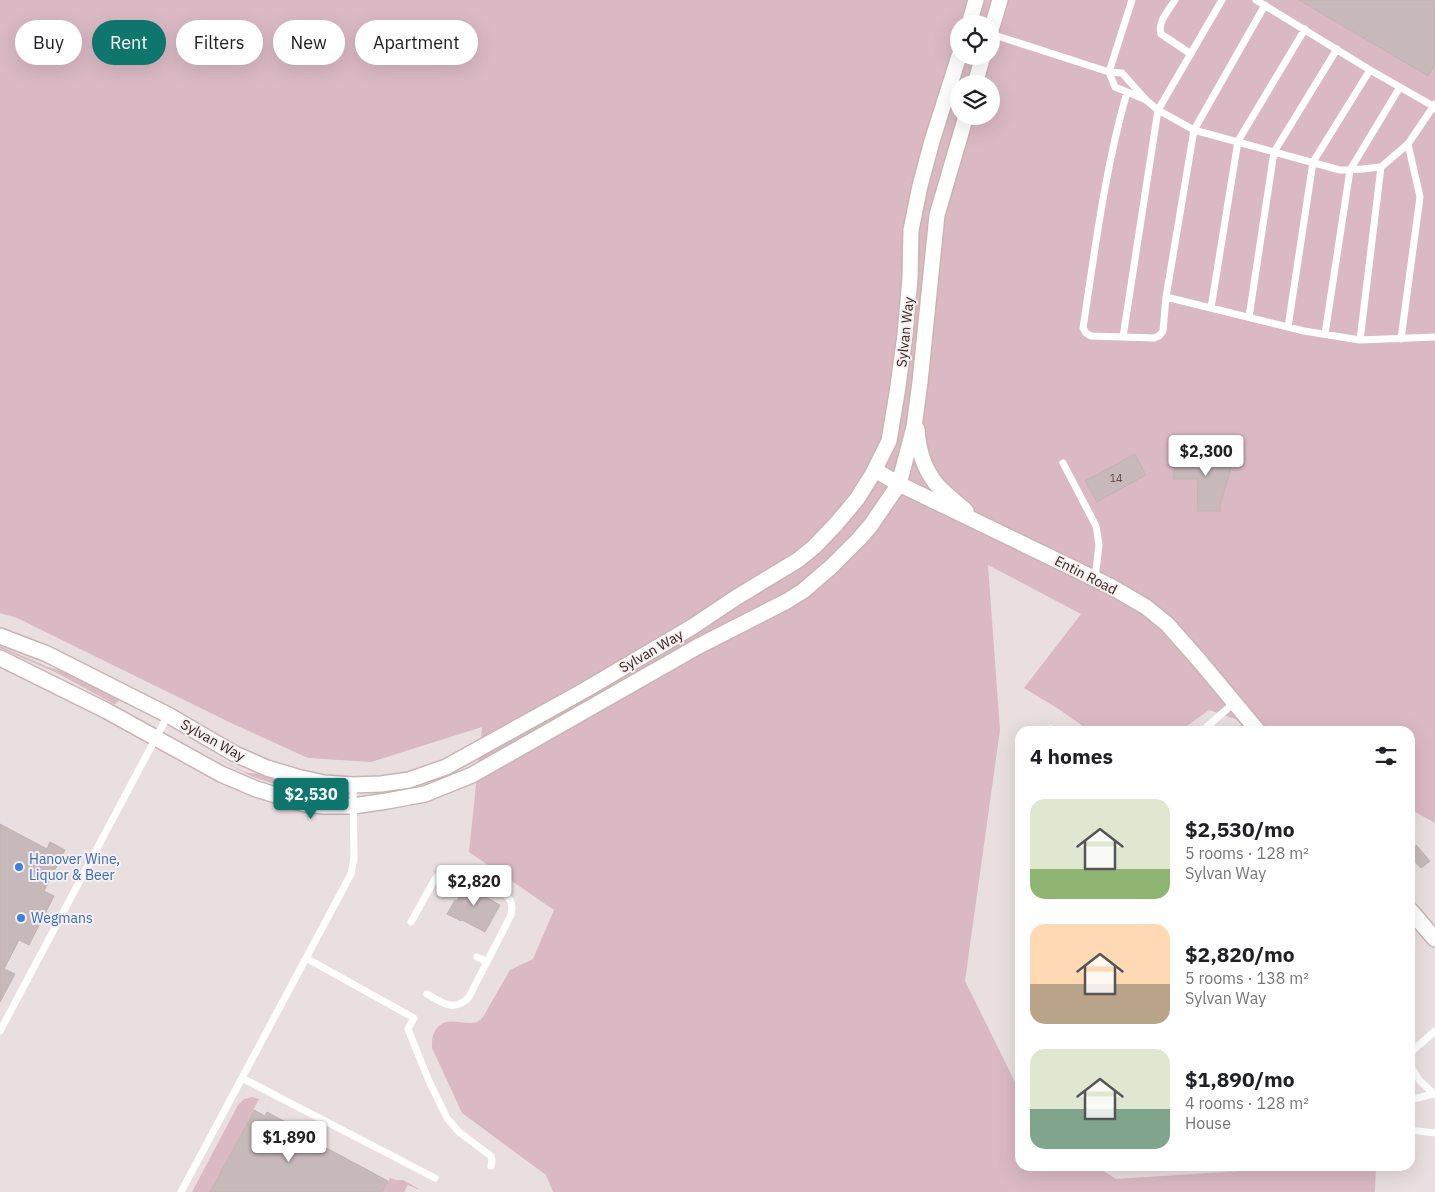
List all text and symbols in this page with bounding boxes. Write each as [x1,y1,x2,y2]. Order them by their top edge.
map controls [950,15,1000,125]
button: locate [950,15,1000,65]
chip: Buy [15,20,82,65]
chip: Rent [92,20,166,65]
chip: Filters [176,20,263,65]
chip: New [273,20,345,65]
chip: Apartment [355,20,478,65]
button: layers [950,75,1000,125]
street label: Sylvan Way [892,296,918,368]
pin: $2,300 [1165,434,1247,477]
text: $2,300 [1180,441,1232,461]
house number: 14 [1109,471,1123,485]
street label: Entin Road [1052,552,1120,598]
street label: Sylvan Way [616,625,686,677]
street label: Sylvan Way [178,715,248,765]
text: 4 homes [1030,742,1113,770]
icon: filters [1372,742,1400,770]
pin: $2,530 [270,778,352,820]
text: $2,530 [285,784,337,804]
text: $2,530/mo [1185,815,1295,843]
icon: home [1070,819,1130,879]
text: 5 rooms · 128 m² [1185,843,1309,863]
place label: Hanover Wine, Liquor & Beer [29,850,120,884]
marker: Hanover Wine, Liquor & Beer [13,861,25,873]
text: Sylvan Way [1185,863,1266,883]
pin: $2,820 [433,864,515,907]
text: $2,820 [448,871,500,891]
place label: Wegmans [31,909,93,927]
marker: Wegmans [15,912,27,924]
text: $2,820/mo [1185,940,1295,968]
icon: home [1070,944,1130,1004]
text: 5 rooms · 138 m² [1185,968,1309,988]
text: Sylvan Way [1185,988,1266,1008]
text: $1,890/mo [1185,1065,1295,1093]
icon: home [1070,1069,1130,1129]
text: 4 rooms · 128 m² [1185,1093,1309,1113]
text: House [1185,1113,1231,1133]
pin: $1,890 [248,1120,330,1163]
text: $1,890 [263,1127,315,1147]

